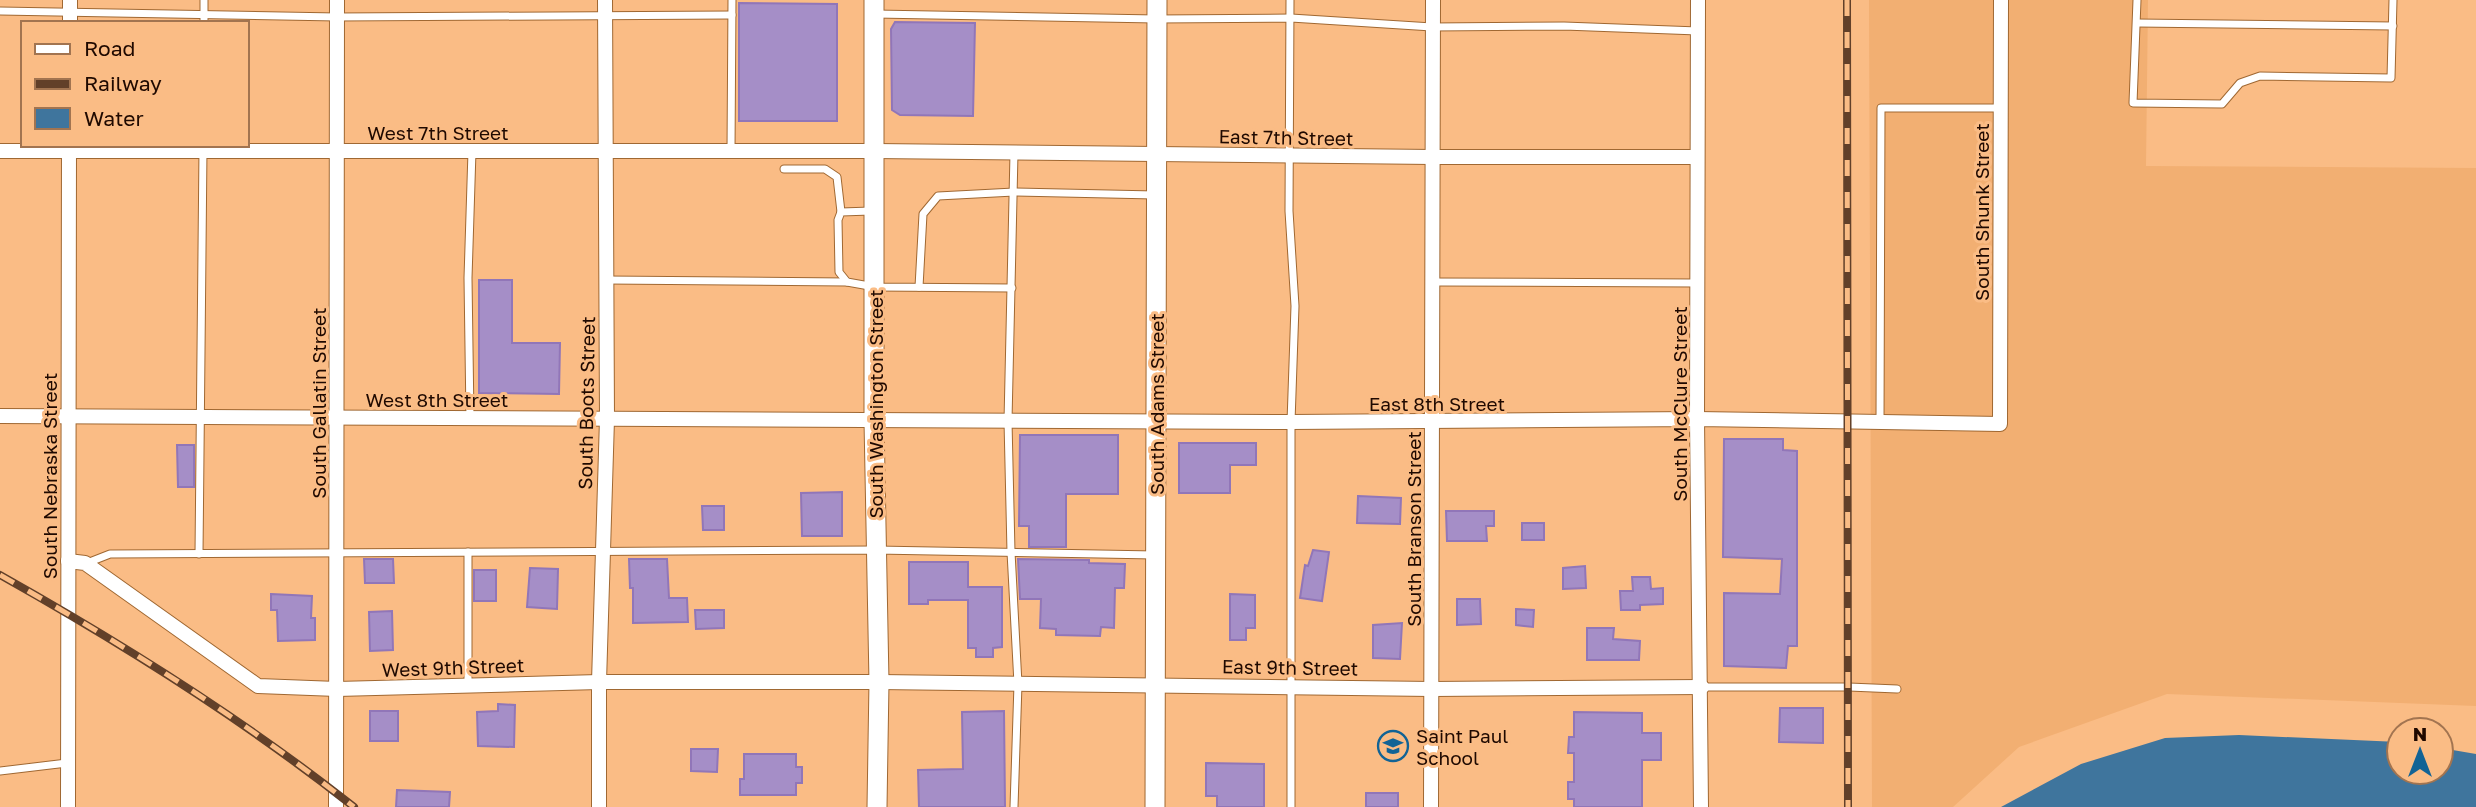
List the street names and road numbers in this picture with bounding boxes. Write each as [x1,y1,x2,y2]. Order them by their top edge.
street label: West 7th Street [367,121,509,144]
street label: South Shunk Street [1970,123,1993,301]
street label: East 7th Street [1218,124,1354,150]
street label: South Washington Street [864,289,887,519]
street label: South McClure Street [1668,306,1691,502]
street label: South Gallatin Street [307,307,330,499]
street label: South Adams Street [1145,313,1168,495]
street label: South Boots Street [573,316,599,490]
street label: South Nebraska Street [38,373,61,579]
street label: West 8th Street [366,388,508,411]
street label: East 8th Street [1369,392,1505,415]
street label: South Branson Street [1402,431,1425,627]
street label: West 9th Street [381,653,525,681]
street label: East 9th Street [1222,654,1358,680]

